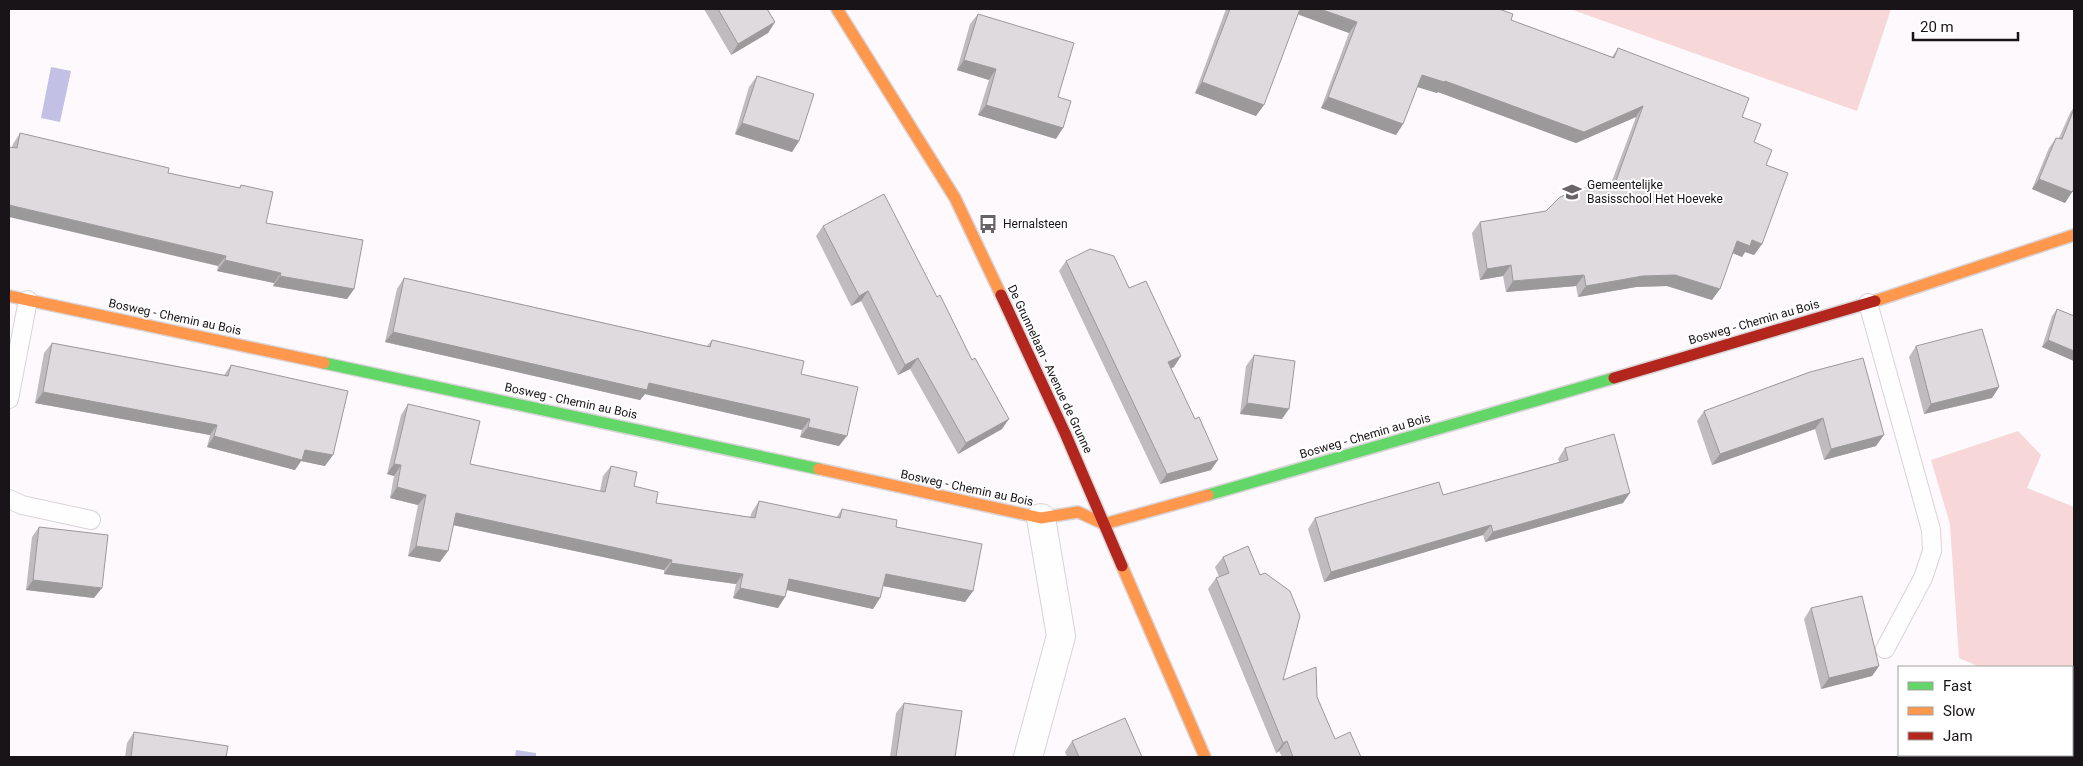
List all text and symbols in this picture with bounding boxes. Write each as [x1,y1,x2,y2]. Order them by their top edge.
scale bar [1913,10,2018,42]
text: 20 m [1920,18,1954,36]
place label: Gemeentelijke Basisschool Het Hoeveke [1587,178,1723,206]
school or university icon: Gemeentelijke Basisschool Het Hoeveke [1561,181,1583,203]
bus stop icon: Hernalsteen [977,213,999,235]
place label: Hernalsteen [1003,217,1068,231]
street label: De Grunnelaan - Avenue de Grunne [1005,282,1095,456]
street label: Bosweg - Chemin au Bois [107,296,243,338]
street label: Bosweg - Chemin au Bois [1687,297,1821,347]
street label: Bosweg - Chemin au Bois [503,380,639,422]
street label: Bosweg - Chemin au Bois [1298,411,1432,461]
street label: Bosweg - Chemin au Bois [899,467,1035,509]
legend [1898,666,2073,756]
text: Fast [1943,677,1972,695]
text: Slow [1943,702,1975,720]
text: Jam [1943,727,1973,745]

